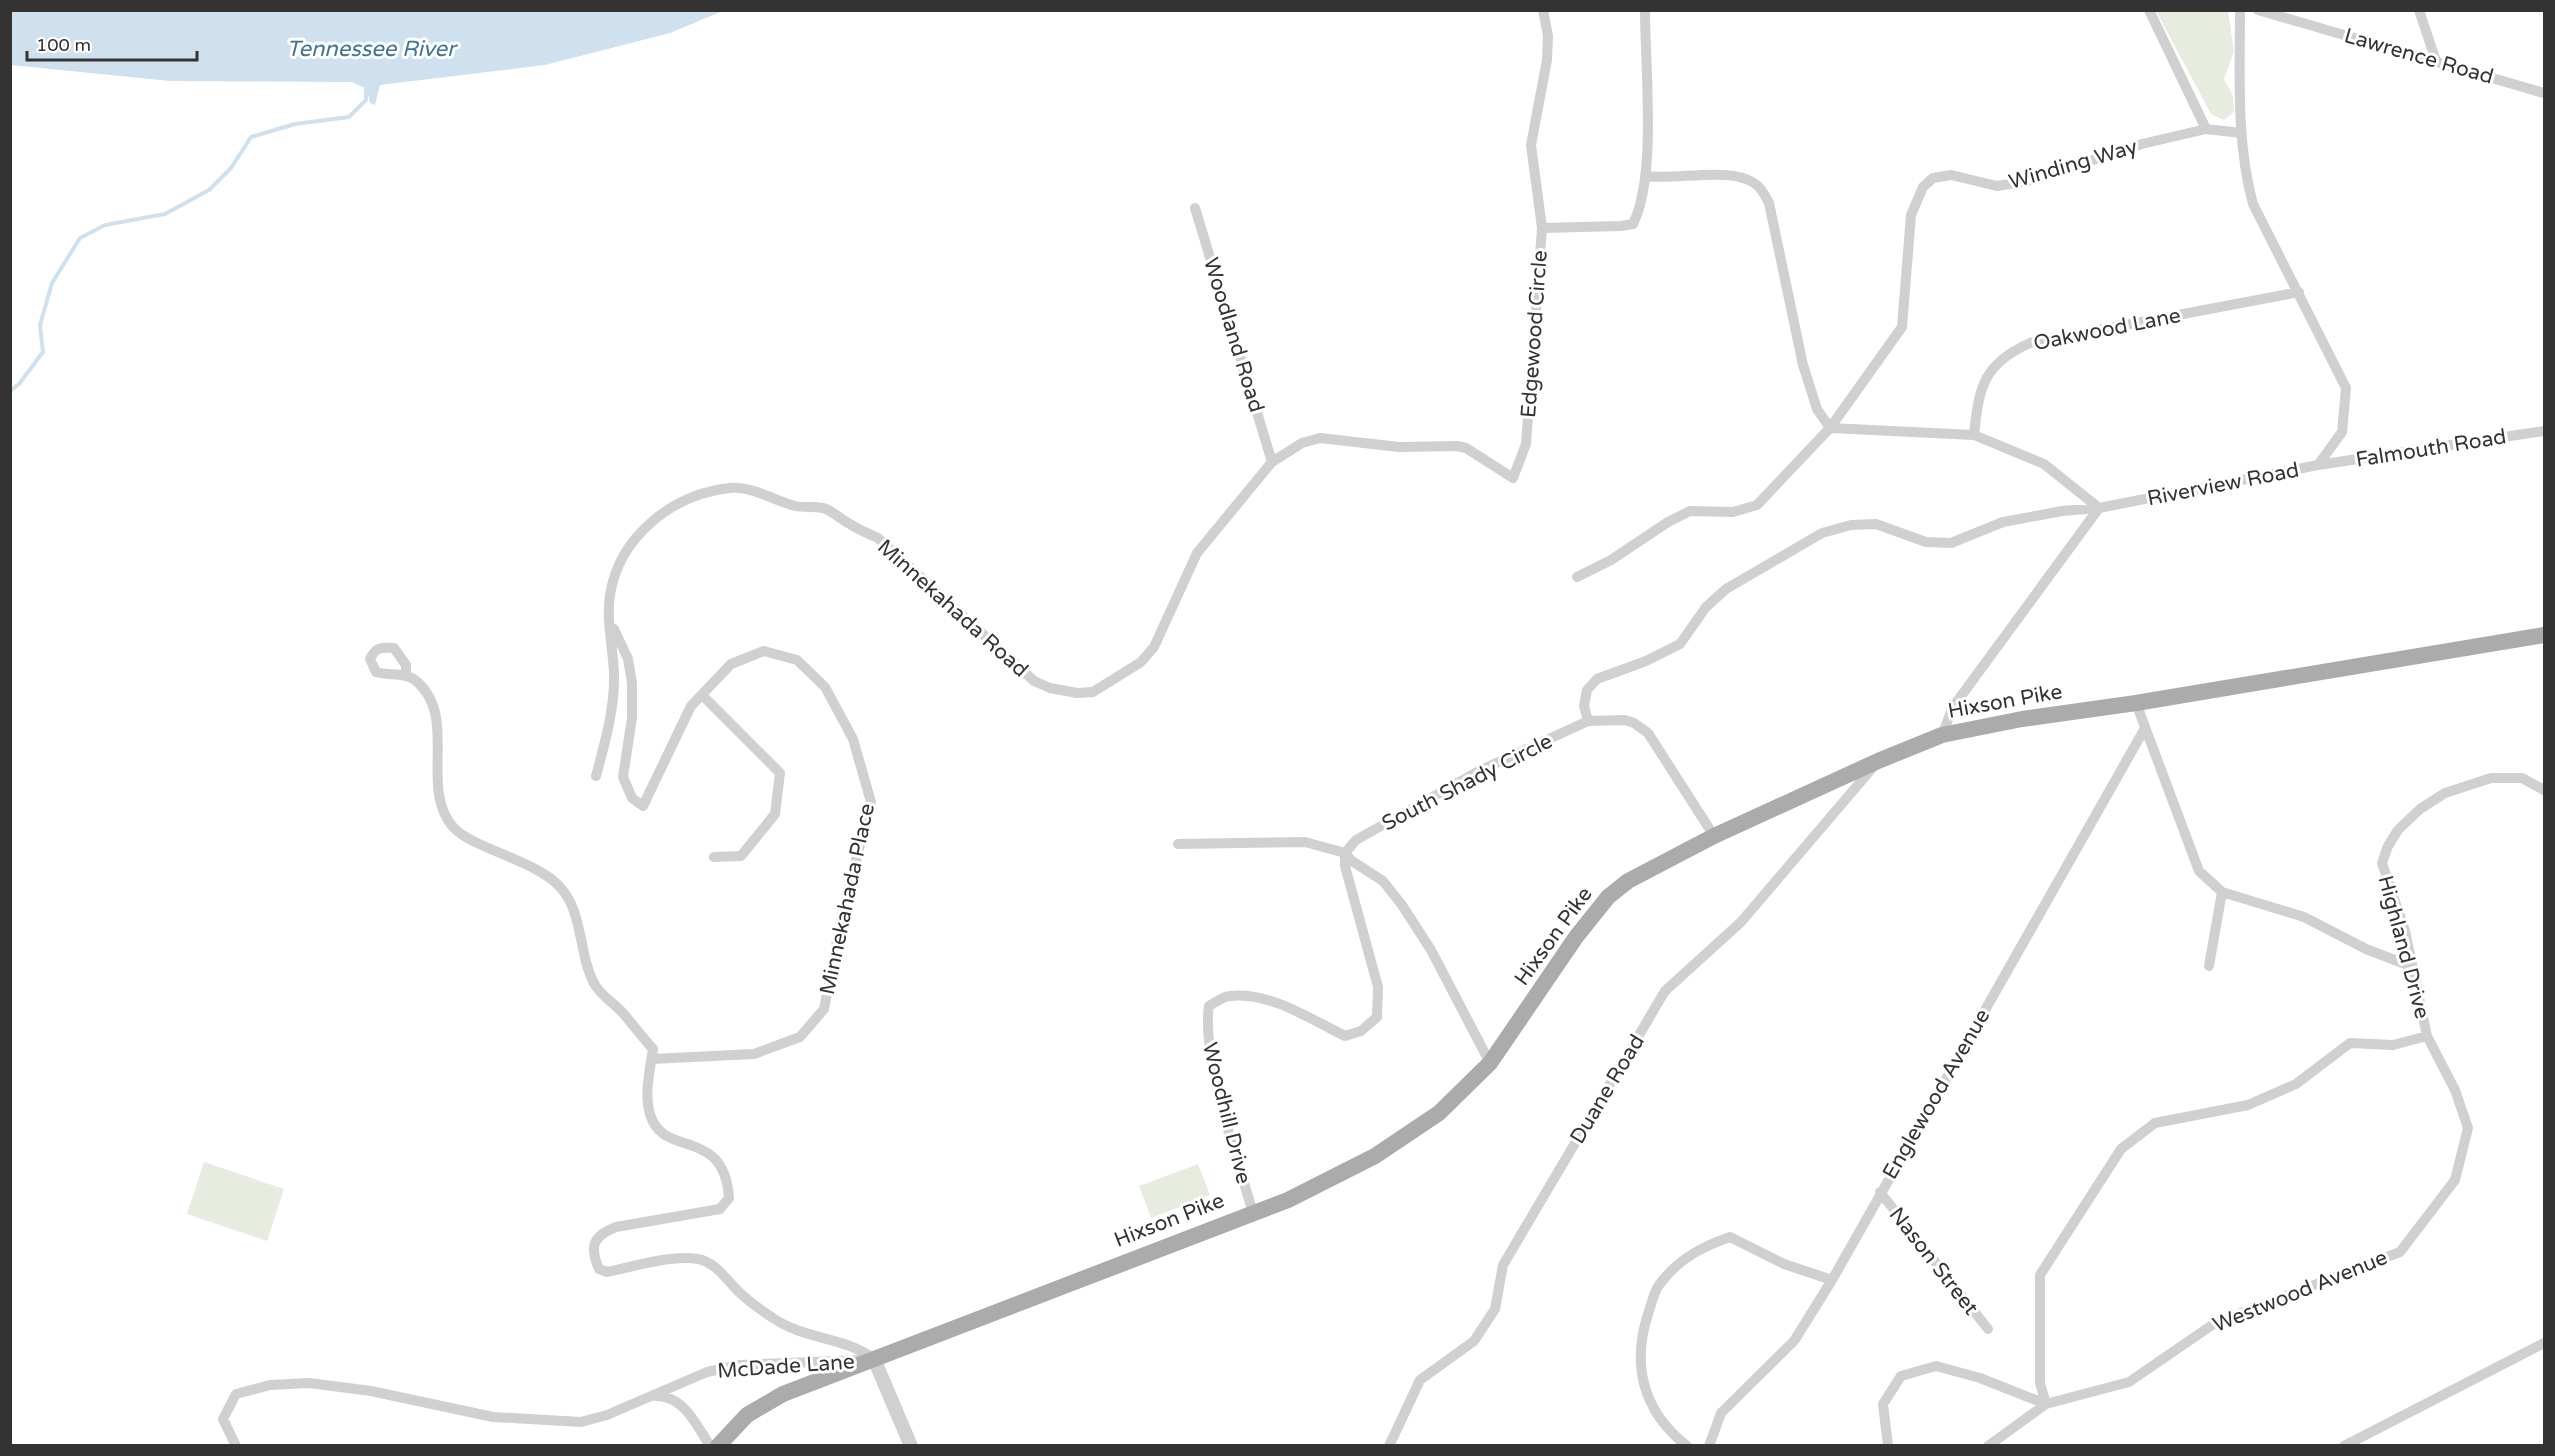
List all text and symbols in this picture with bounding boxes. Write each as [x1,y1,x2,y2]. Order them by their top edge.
street label: Lawrence Road [2341,23,2496,90]
scale bar [27,24,196,62]
text: 100 m [36,34,91,56]
water label: Tennessee River [287,36,458,62]
street label: Winding Way [2006,134,2140,195]
street label: Edgewood Circle [1516,249,1553,419]
street label: Woodland Road [1198,255,1269,415]
street label: Oakwood Lane [2031,303,2183,356]
street label: Falmouth Road [2354,424,2508,473]
street label: Riverview Road [2145,458,2301,511]
street label: Minnekahada Road [872,534,1033,682]
street label: Hixson Pike [1946,679,2064,724]
street label: South Shady Circle [1378,729,1557,836]
street label: Minnekahada Place [815,801,880,997]
street label: Highland Drive [2372,873,2435,1022]
street label: Hixson Pike [1509,882,1598,990]
street label: Englewood Avenue [1878,1005,1995,1184]
street label: Duane Road [1565,1030,1650,1148]
street label: Woodhill Drive [1197,1040,1256,1186]
street label: Hixson Pike [1111,1188,1228,1253]
street label: Nason Street [1884,1202,1983,1320]
street label: Westwood Avenue [2209,1245,2391,1338]
street label: McDade Lane [716,1349,856,1384]

